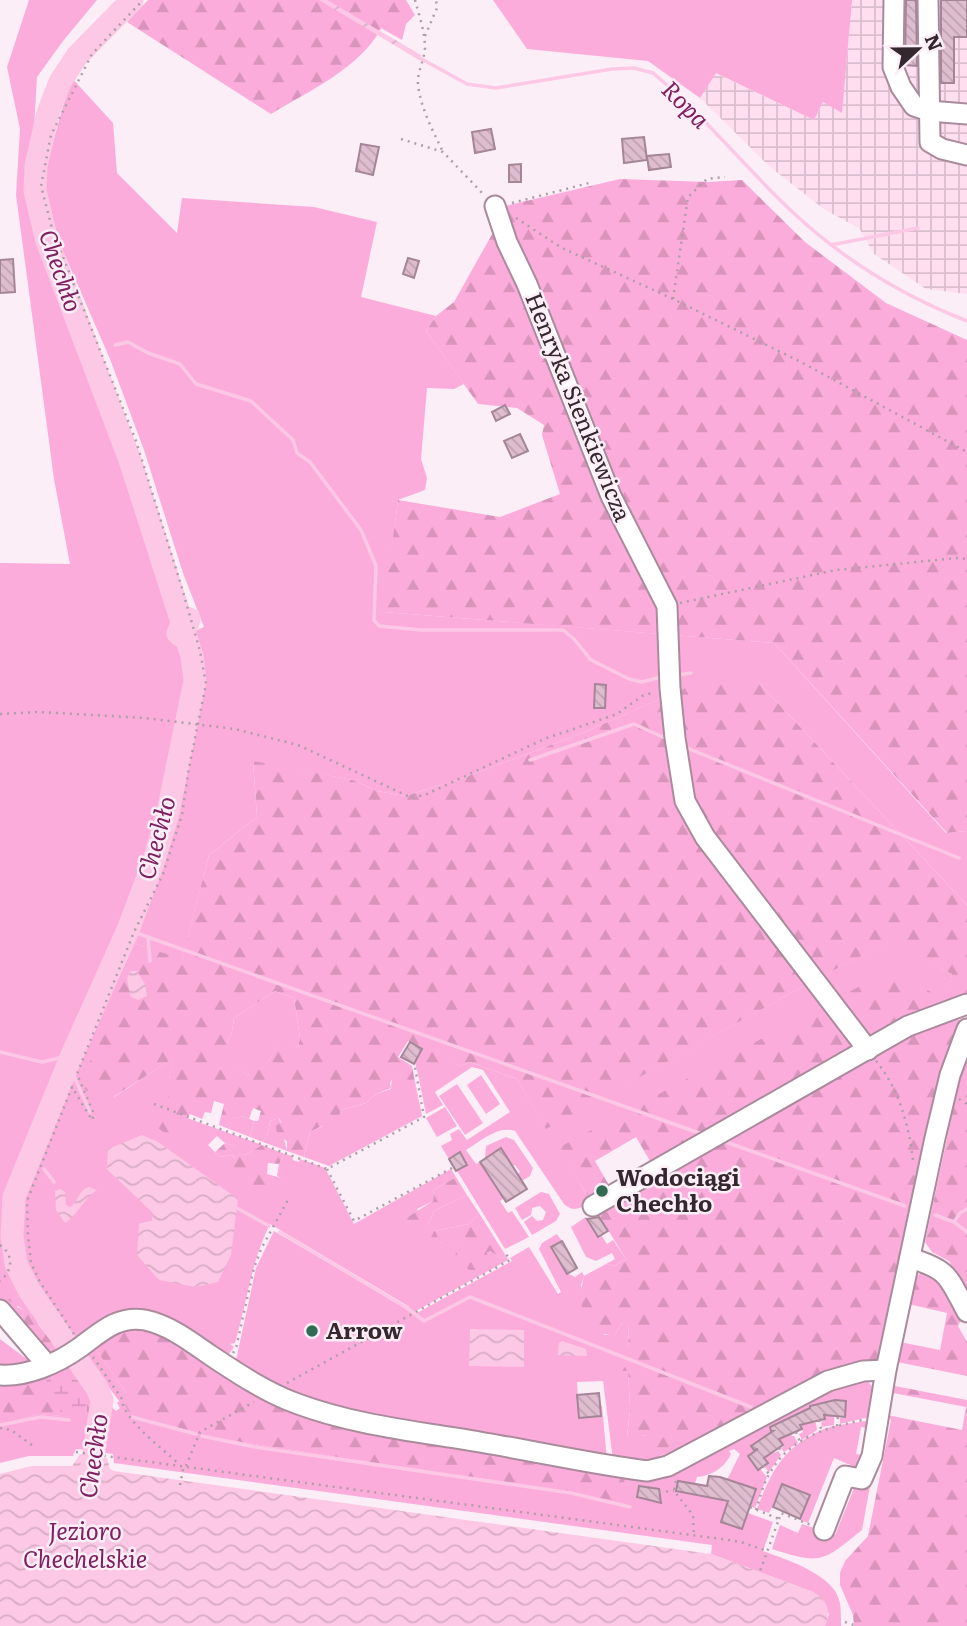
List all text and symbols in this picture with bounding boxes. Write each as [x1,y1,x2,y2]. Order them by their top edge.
north arrow [883,14,953,84]
text: N [919,30,951,55]
water label: Ropa [655,71,719,135]
water label: Chechło [32,224,93,316]
street label: Henryka Sienkiewicza [518,287,642,526]
water label: Chechło [127,792,182,883]
place label: Wodociągi Chechło [616,1159,740,1219]
marker: Wodociągi Chechło [594,1183,610,1199]
place label: Arrow [326,1312,403,1346]
marker: Arrow [304,1323,320,1339]
water label: Chechło [68,1411,115,1500]
water label: Jezioro Chechelskie [23,1512,147,1575]

